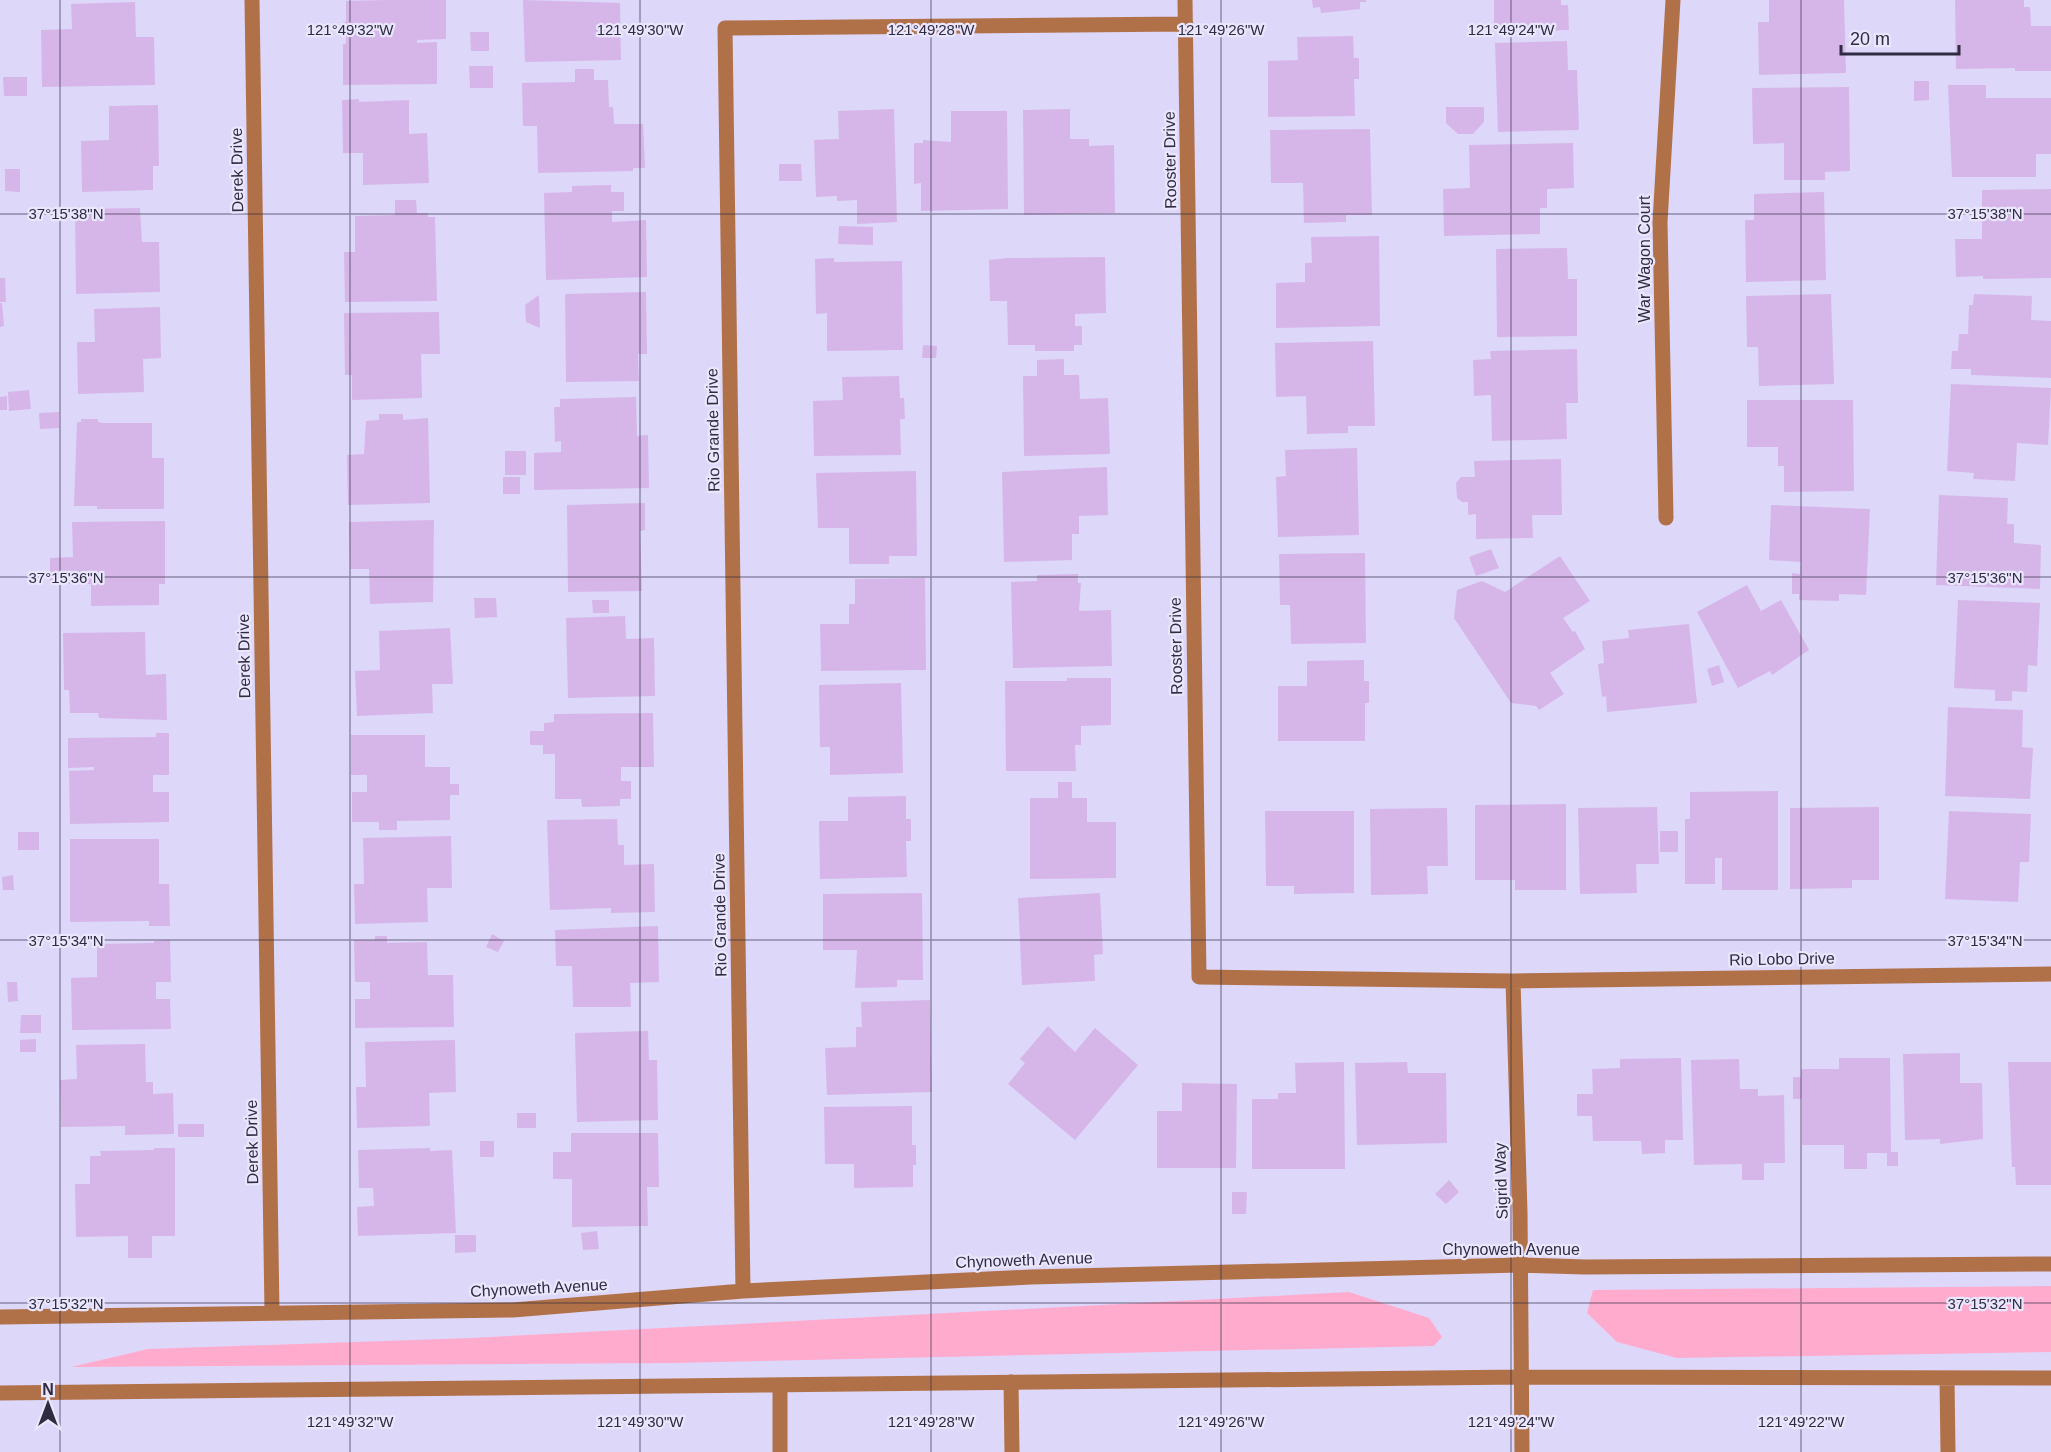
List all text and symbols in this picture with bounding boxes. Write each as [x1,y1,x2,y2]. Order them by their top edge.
scale bar [1841,18,1960,56]
text: 121°49'32"W [307,21,394,38]
text: 121°49'30"W [597,21,684,38]
text: 121°49'28"W [888,21,975,38]
text: 121°49'26"W [1178,21,1265,38]
text: 121°49'24"W [1468,21,1555,38]
text: 20 m [1850,29,1890,49]
street label: Rooster Drive [1161,111,1179,209]
street label: Derek Drive [228,128,246,212]
street label: War Wagon Court [1636,195,1653,322]
text: 37°15'38"N [28,205,104,222]
text: 37°15'38"N [1947,205,2023,222]
street label: Rio Grande Drive [703,368,723,492]
text: 37°15'36"N [28,569,104,586]
text: 37°15'36"N [1947,569,2023,586]
street label: Rooster Drive [1167,597,1185,695]
street label: Derek Drive [235,614,253,698]
street label: Rio Grande Drive [710,853,730,977]
text: 37°15'34"N [28,932,104,949]
text: 37°15'34"N [1947,932,2023,949]
street label: Rio Lobo Drive [1729,950,1835,968]
street label: Derek Drive [243,1100,261,1184]
street label: Sigrid Way [1491,1142,1511,1220]
street label: Chynoweth Avenue [1442,1241,1580,1258]
street label: Chynoweth Avenue [955,1249,1093,1271]
street label: Chynoweth Avenue [470,1276,608,1300]
text: 37°15'32"N [28,1295,104,1312]
text: 37°15'32"N [1947,1295,2023,1312]
north arrow [18,1374,78,1434]
text: N [42,1381,54,1398]
text: 121°49'32"W [307,1413,394,1430]
text: 121°49'30"W [597,1413,684,1430]
text: 121°49'28"W [888,1413,975,1430]
text: 121°49'26"W [1178,1413,1265,1430]
text: 121°49'24"W [1468,1413,1555,1430]
text: 121°49'22"W [1758,1413,1845,1430]

